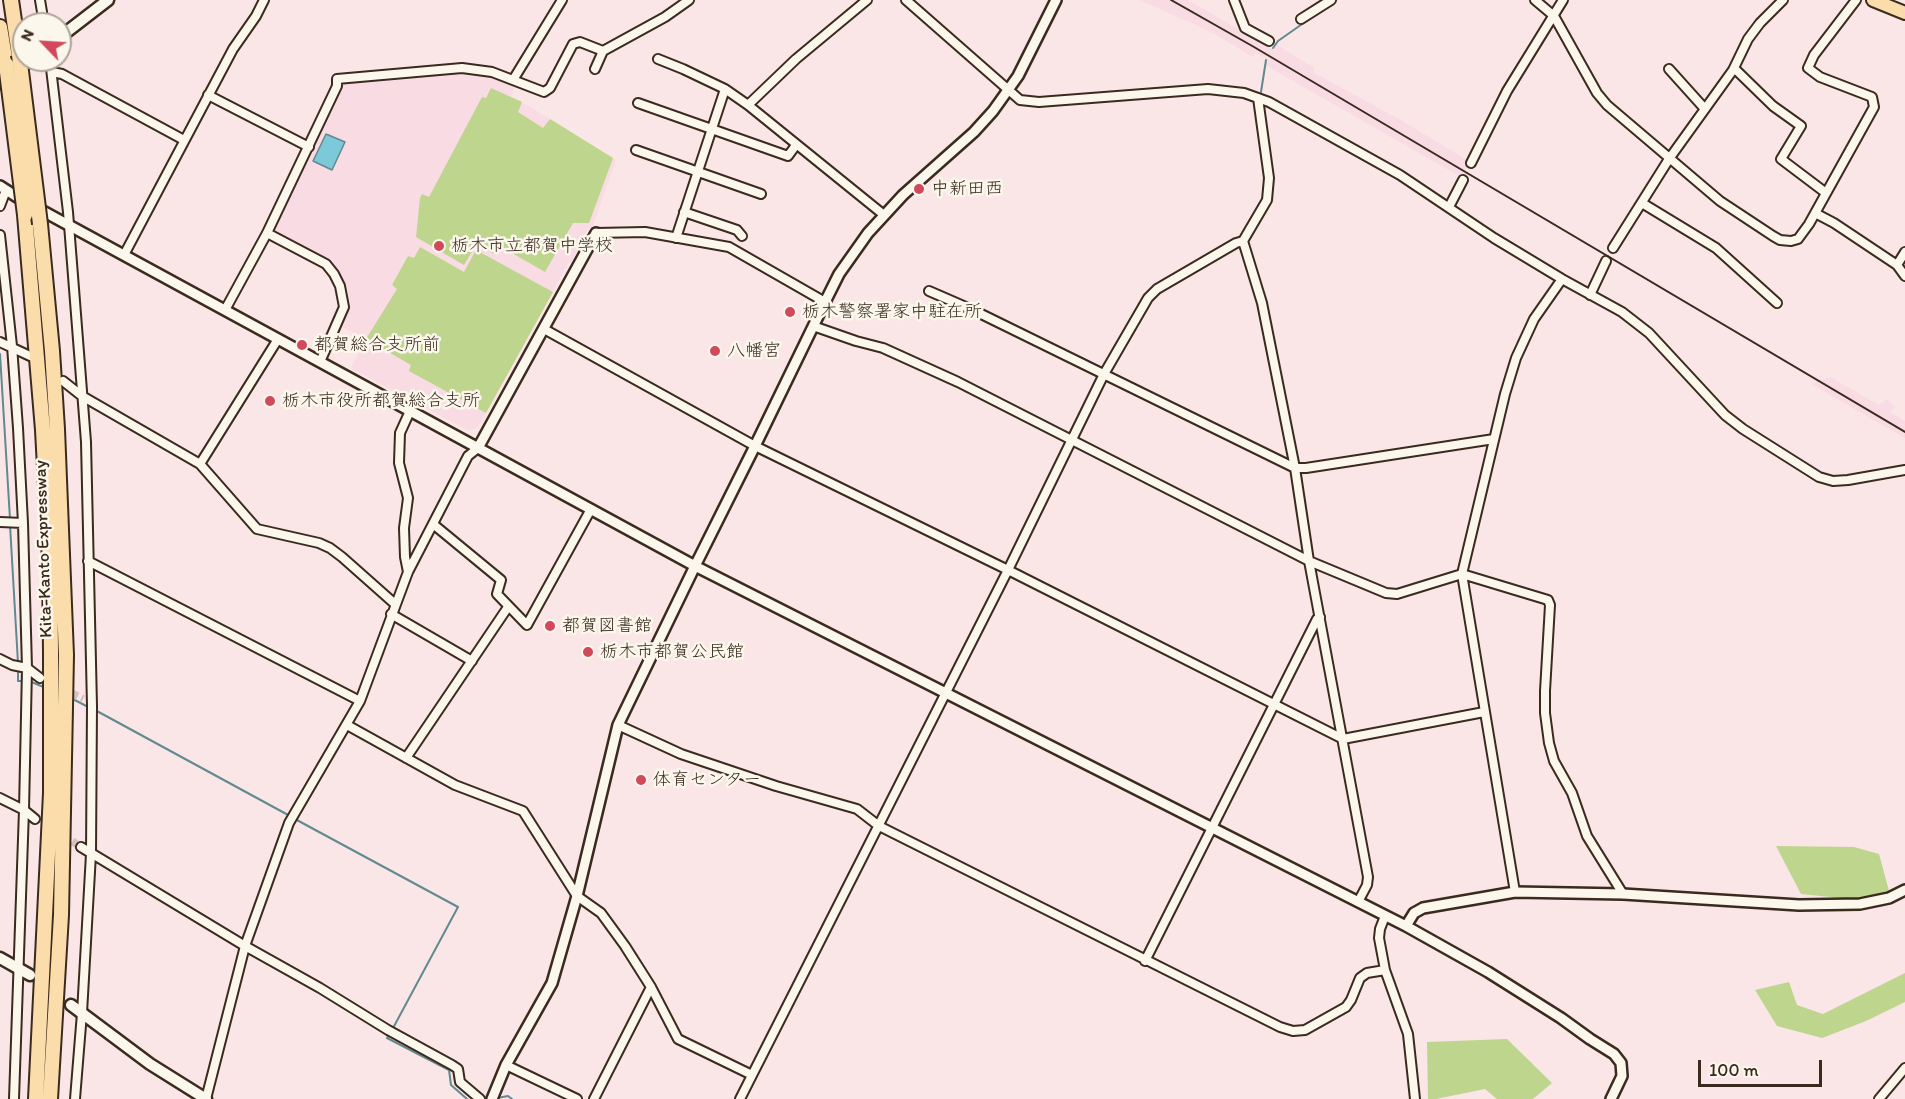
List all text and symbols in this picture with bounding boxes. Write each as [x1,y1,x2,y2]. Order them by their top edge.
north arrow [12,12,72,72]
text: N [16,26,38,44]
place label: 中新田西 [931,178,1003,200]
marker: 中新田西 [912,182,926,196]
place label: 栃木市立都賀中学校 [451,235,613,257]
marker: 栃木市立都賀中学校 [432,239,446,253]
place label: 栃木警察署家中駐在所 [802,301,982,323]
marker: 栃木警察署家中駐在所 [783,305,797,319]
place label: 都賀総合支所前 [314,334,440,356]
marker: 都賀総合支所前 [295,338,309,352]
place label: 八幡宮 [727,340,781,362]
marker: 八幡宮 [708,344,722,358]
place label: 栃木市役所都賀総合支所 [282,390,480,412]
marker: 栃木市役所都賀総合支所 [263,394,277,408]
street label: Kita-Kanto Expressway [30,460,58,638]
place label: 都賀図書館 [562,615,652,637]
marker: 都賀図書館 [543,619,557,633]
place label: 栃木市都賀公民館 [600,641,744,663]
marker: 栃木市都賀公民館 [581,645,595,659]
place label: 体育センター [653,769,761,791]
marker: 体育センター [634,773,648,787]
scale bar [1701,1048,1826,1086]
text: 100 m [1709,1059,1759,1081]

